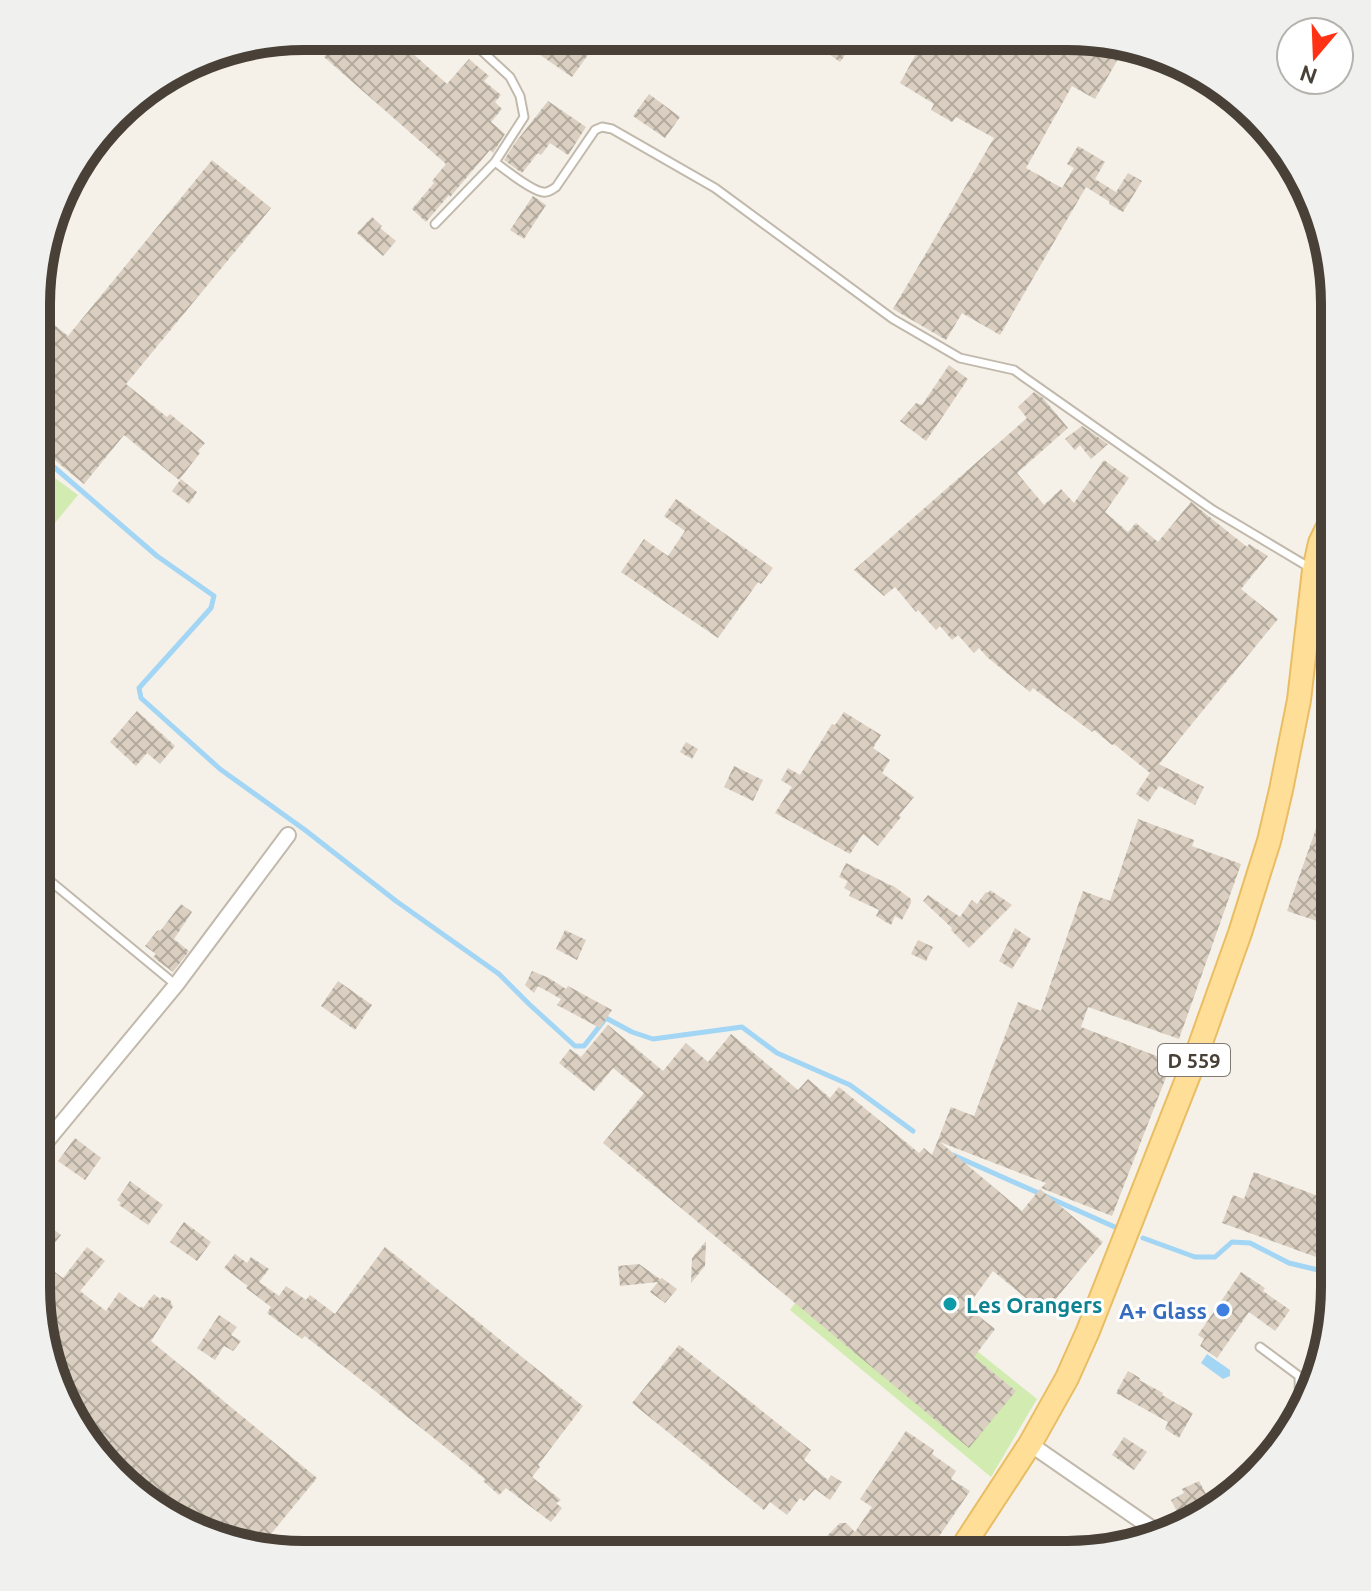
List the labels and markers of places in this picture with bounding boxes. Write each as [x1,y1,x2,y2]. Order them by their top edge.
place label: Les Orangers [966,1292,1102,1317]
marker: Les Orangers [941,1295,959,1313]
place label: A+ Glass [1119,1298,1207,1323]
marker: A+ Glass [1214,1301,1232,1319]

